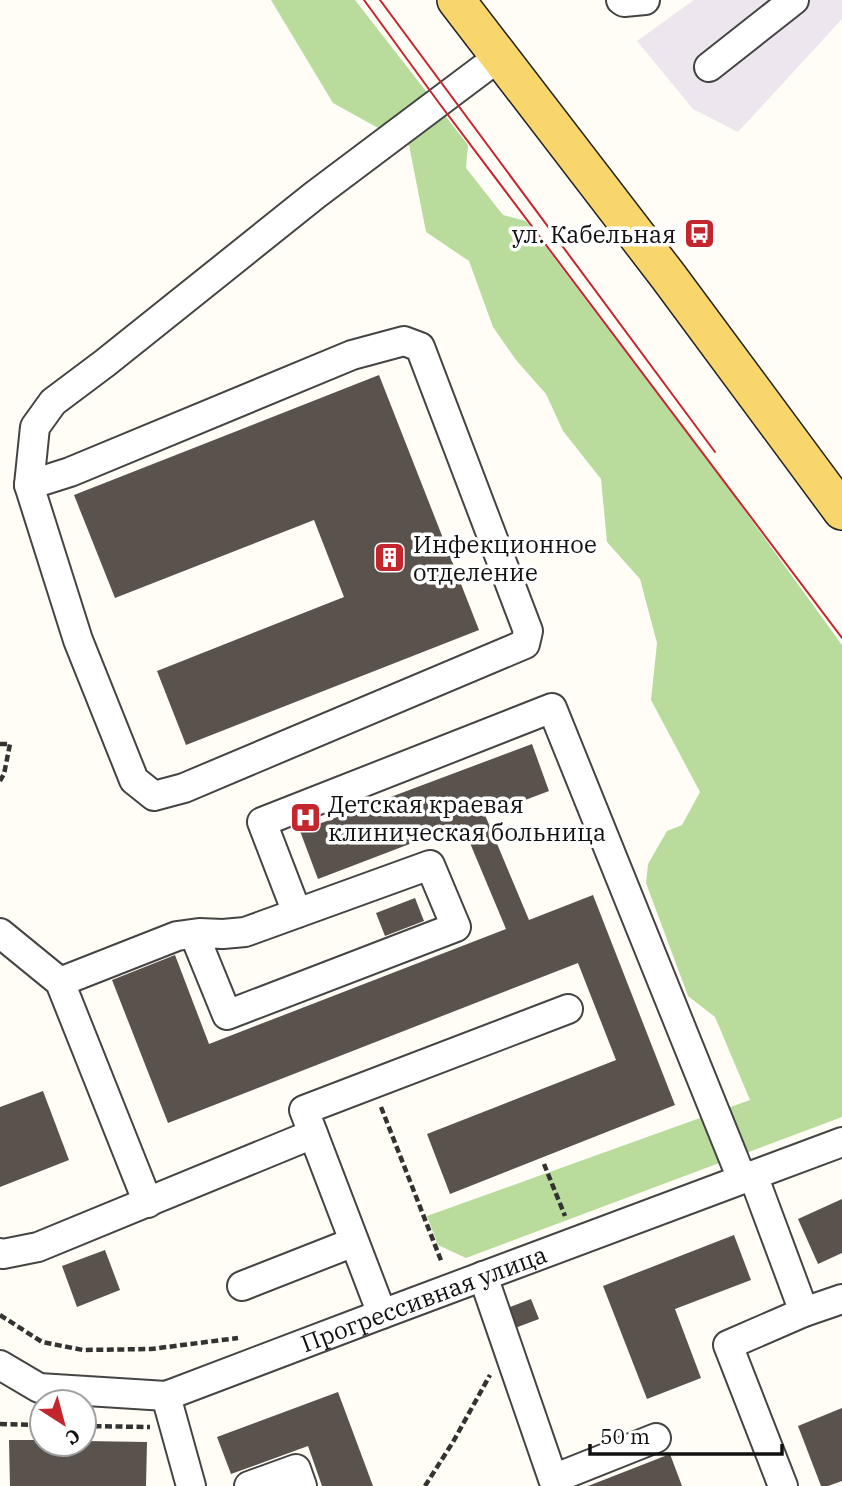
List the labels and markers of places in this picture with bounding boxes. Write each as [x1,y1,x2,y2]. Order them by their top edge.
bus stop icon: ул. Кабельная [682,217,716,251]
place label: ул. Кабельная [512,218,676,250]
place label: Инфекционное отделение [413,528,597,588]
building icon: Инфекционное отделение [373,541,407,575]
place label: Детская краевая клиническая больница [328,788,606,848]
hospital icon: Детская краевая клиническая больница [288,801,322,835]

